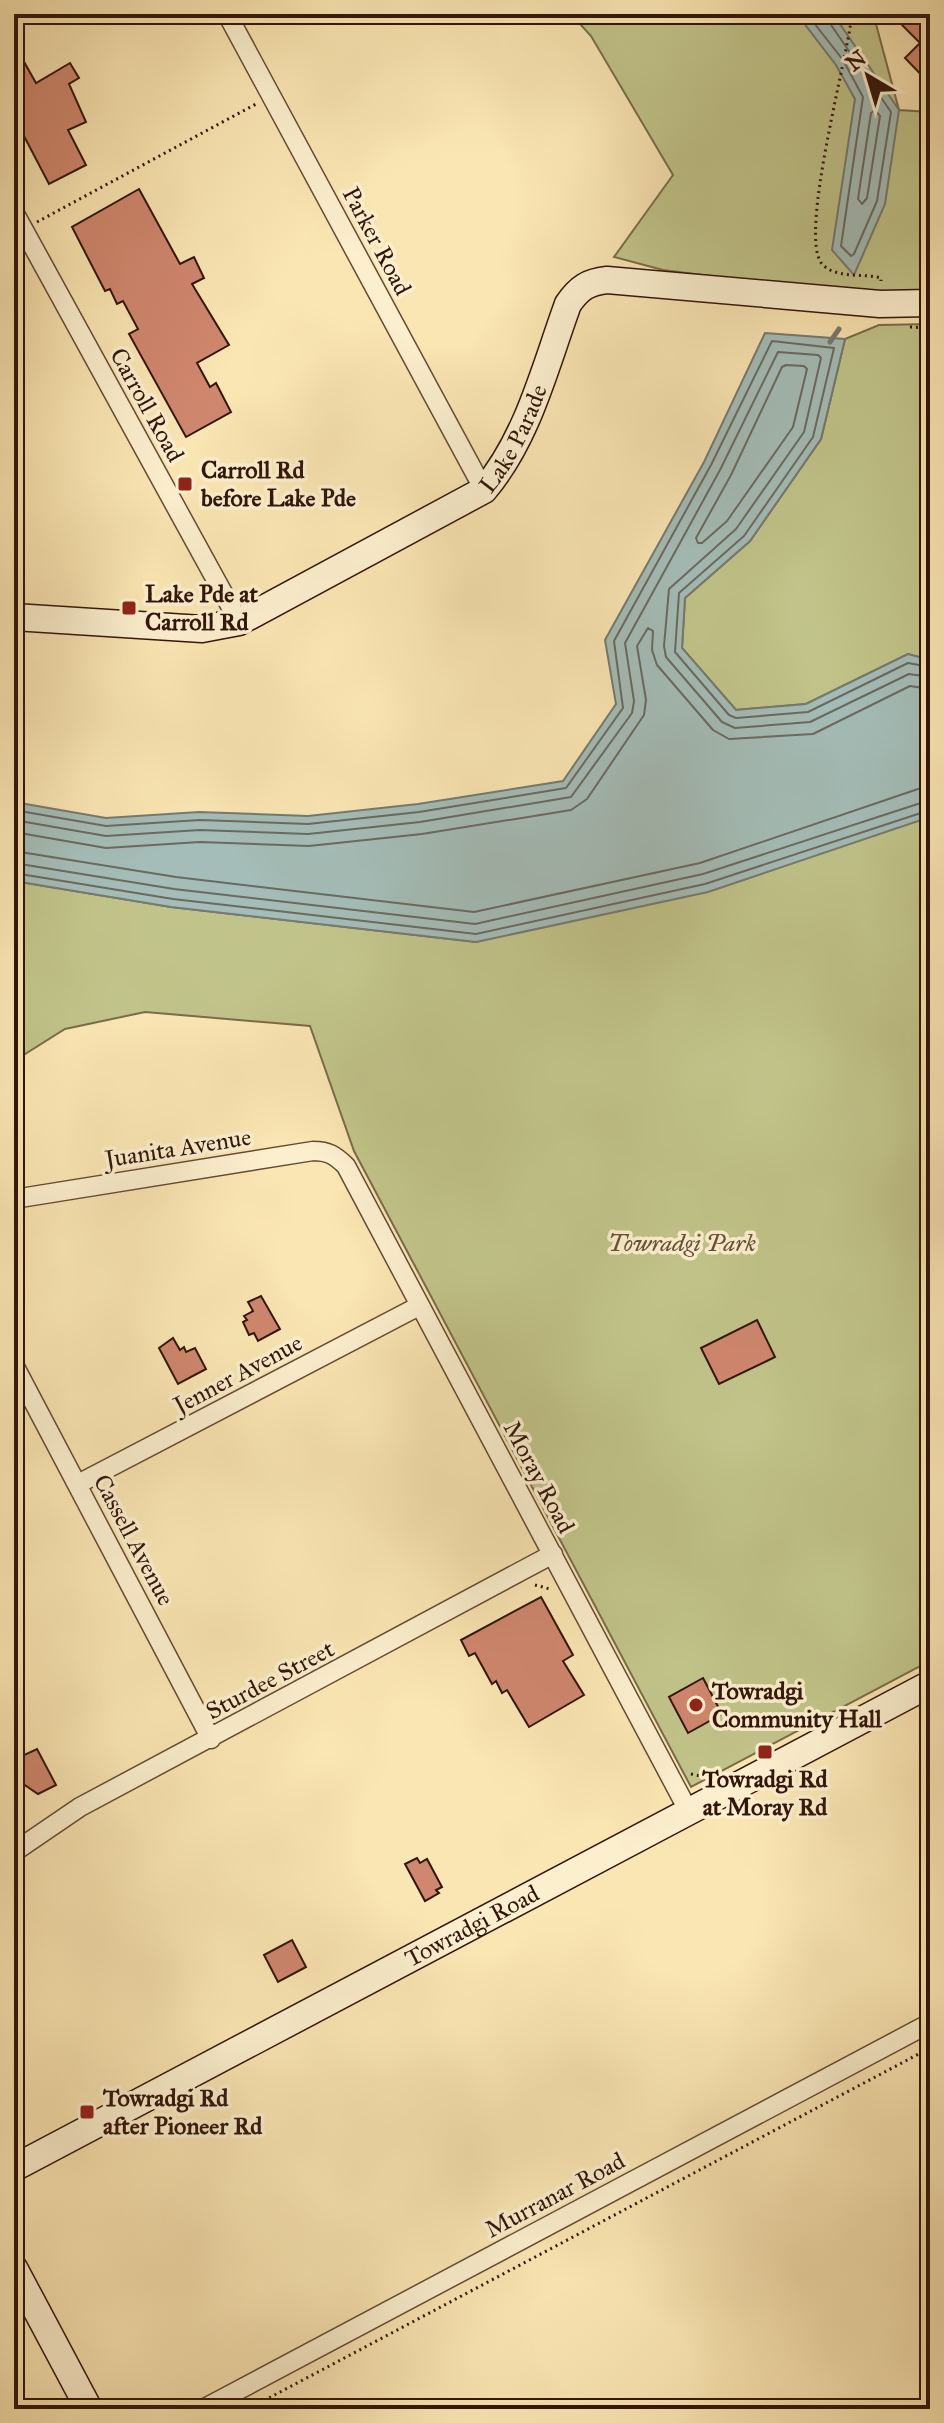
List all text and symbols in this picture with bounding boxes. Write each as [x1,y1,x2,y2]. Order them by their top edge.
north arrow [828,36,908,116]
text: N [840,44,872,77]
street label: Parker Road [336,182,418,300]
street label: Carroll Road [103,343,191,467]
street label: Lake Parade [473,380,554,499]
place label: Carroll Rd before Lake Pde [200,455,356,513]
marker: Carroll Rd before Lake Pde [176,475,194,493]
place label: Lake Pde at Carroll Rd [145,579,258,637]
marker: Lake Pde at Carroll Rd [120,599,138,617]
street label: Juanita Avenue [100,1122,253,1175]
park label: Towradgi Park [608,1228,756,1258]
street label: Jenner Avenue [166,1328,307,1422]
street label: Moray Road [497,1416,581,1538]
street label: Cassell Avenue [87,1469,181,1611]
street label: Sturdee Street [201,1633,340,1726]
place label: Towradgi Community Hall [711,1676,882,1734]
marker: Towradgi Community Hall [687,1696,705,1714]
marker: Towradgi Rd at Moray Rd [756,1743,774,1761]
place label: Towradgi Rd at Moray Rd [701,1764,829,1822]
street label: Towradgi Road [400,1878,544,1974]
place label: Towradgi Rd after Pioneer Rd [102,2083,263,2141]
marker: Towradgi Rd after Pioneer Rd [78,2103,96,2121]
street label: Murranar Road [480,2146,630,2244]

